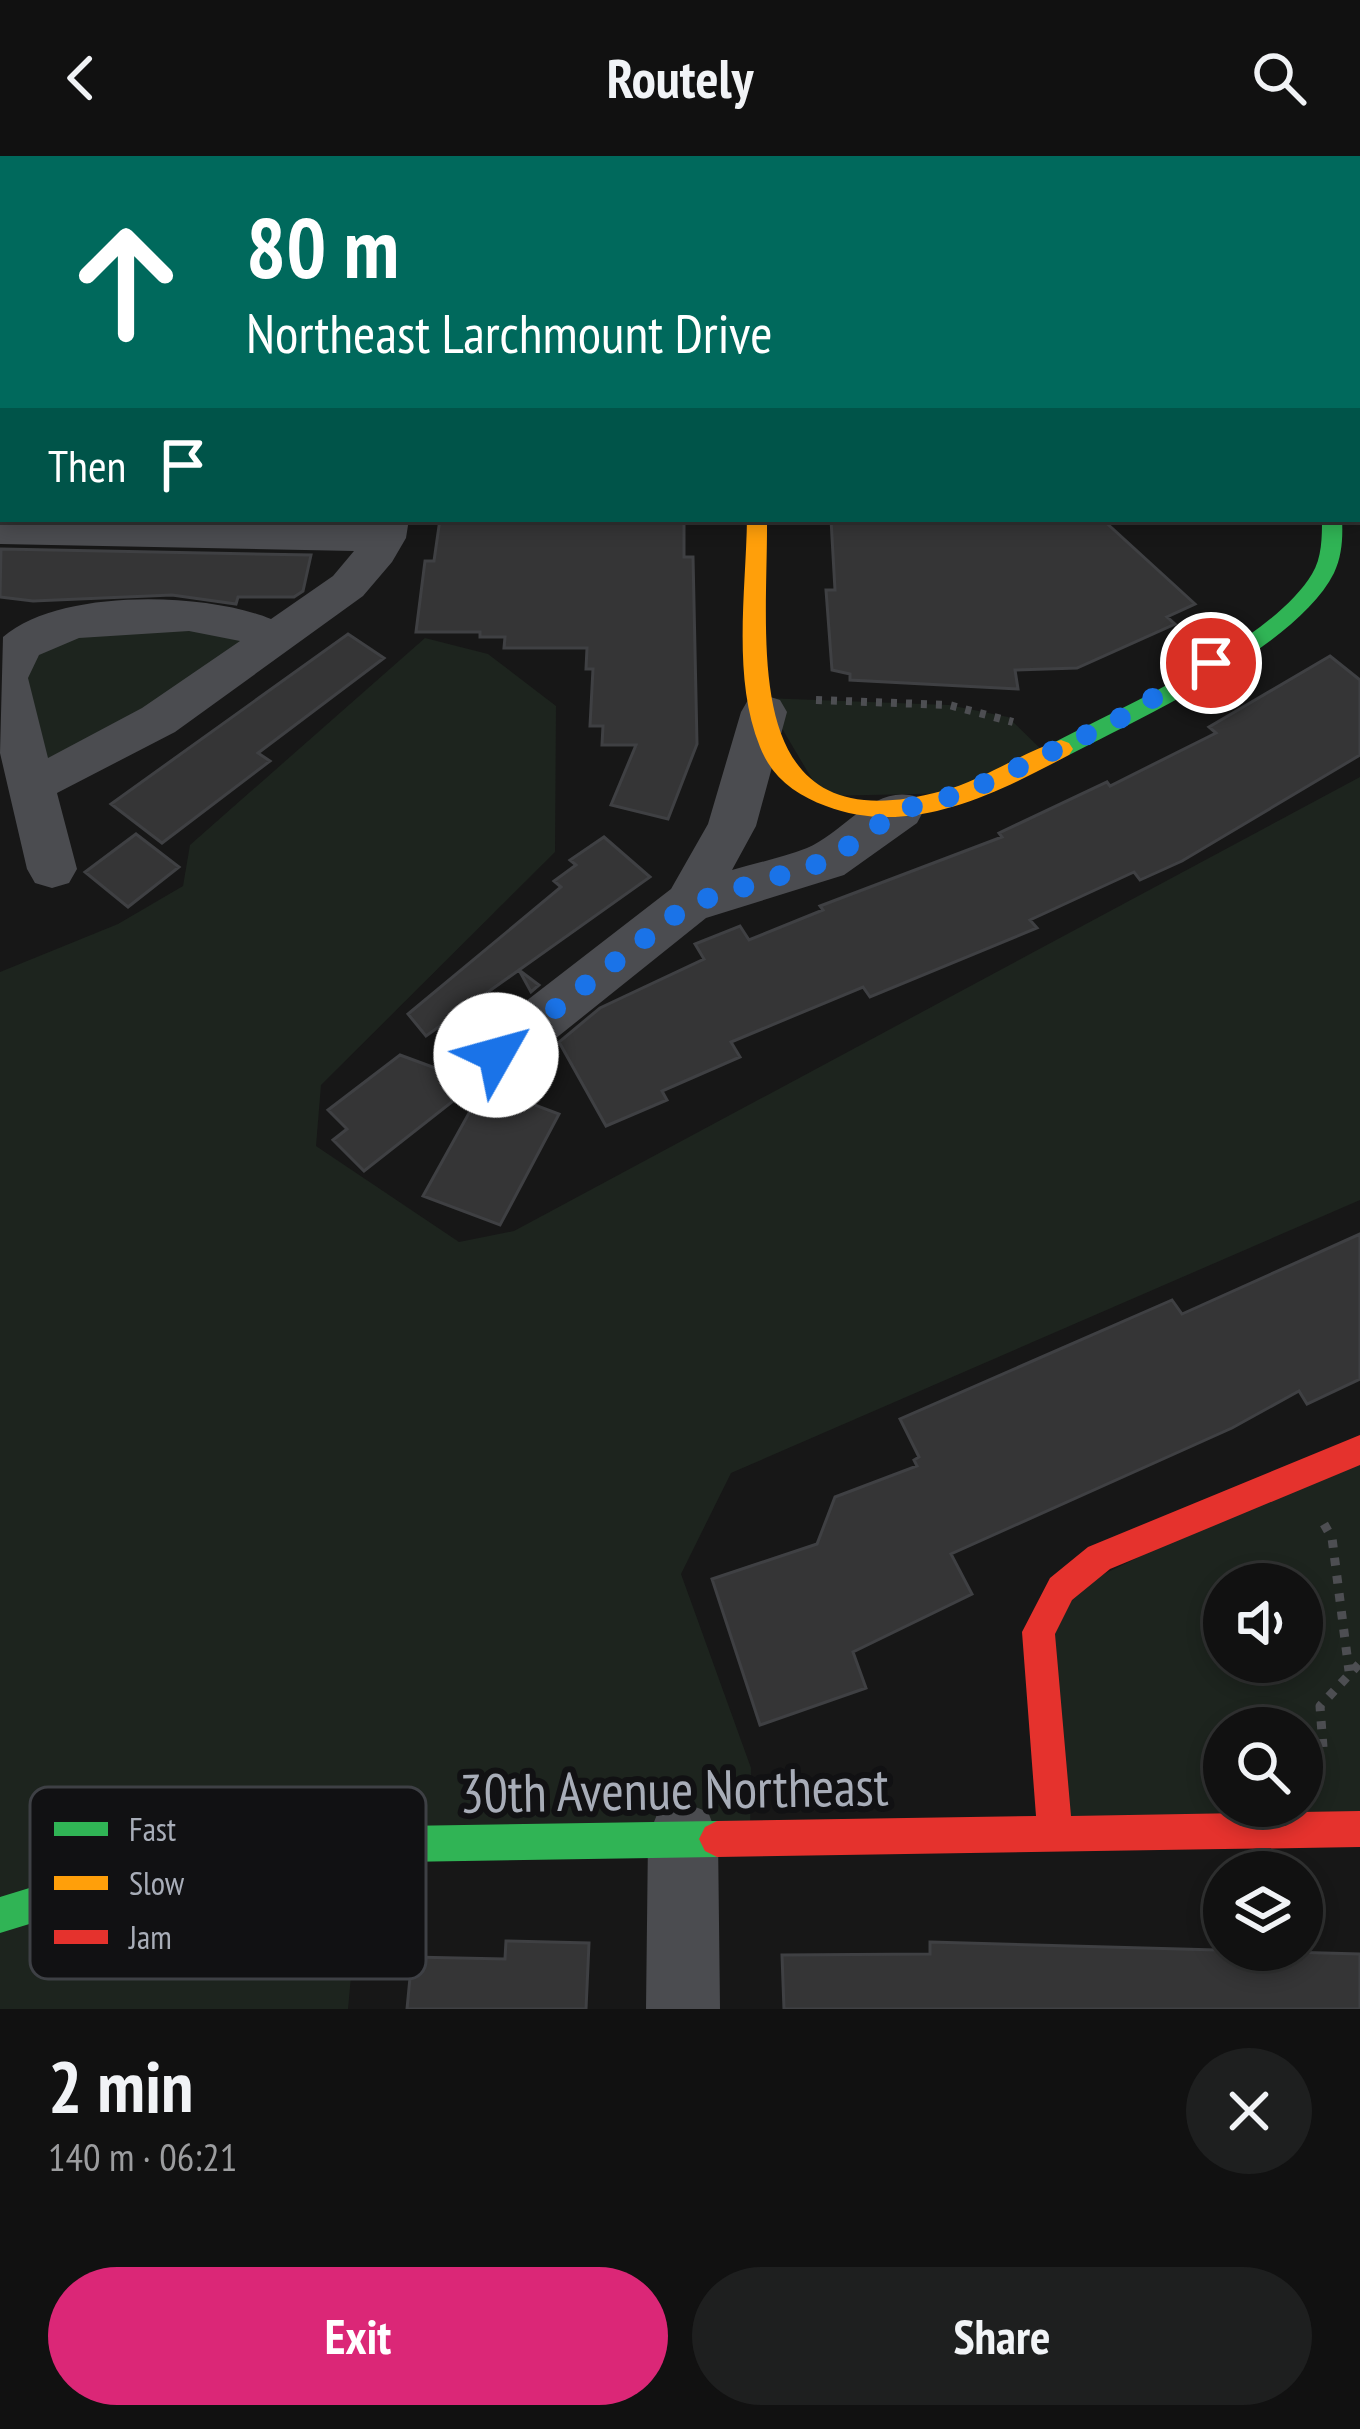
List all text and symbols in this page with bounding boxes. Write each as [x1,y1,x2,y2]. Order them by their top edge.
text: Routely [607,43,753,113]
icon: back [48,45,114,111]
icon: search [1246,45,1312,111]
text: 80 m [246,192,399,301]
icon: ahead [48,204,204,360]
text: Northeast Larchmount Drive [246,298,773,368]
icon: arrive [150,432,216,498]
text: Then [48,436,126,494]
pin [1160,612,1262,714]
icon: arrive [1178,630,1244,696]
position arrow [433,992,559,1118]
map controls [1203,1563,1323,1971]
button: sound [1203,1563,1323,1683]
button: search [1203,1707,1323,1827]
street label: 30th Avenue Northeast [459,1750,889,1828]
legend [30,1787,426,1979]
text: Fast [129,1807,176,1850]
button: layers [1203,1851,1323,1971]
text: Slow [129,1861,185,1904]
text: Jam [128,1915,172,1958]
text: 2 min [48,2039,193,2132]
button: close [1186,2048,1312,2174]
text: 140 m · 06:21 [48,2131,237,2182]
button: Exit [48,2267,668,2405]
button: Share [692,2267,1312,2405]

